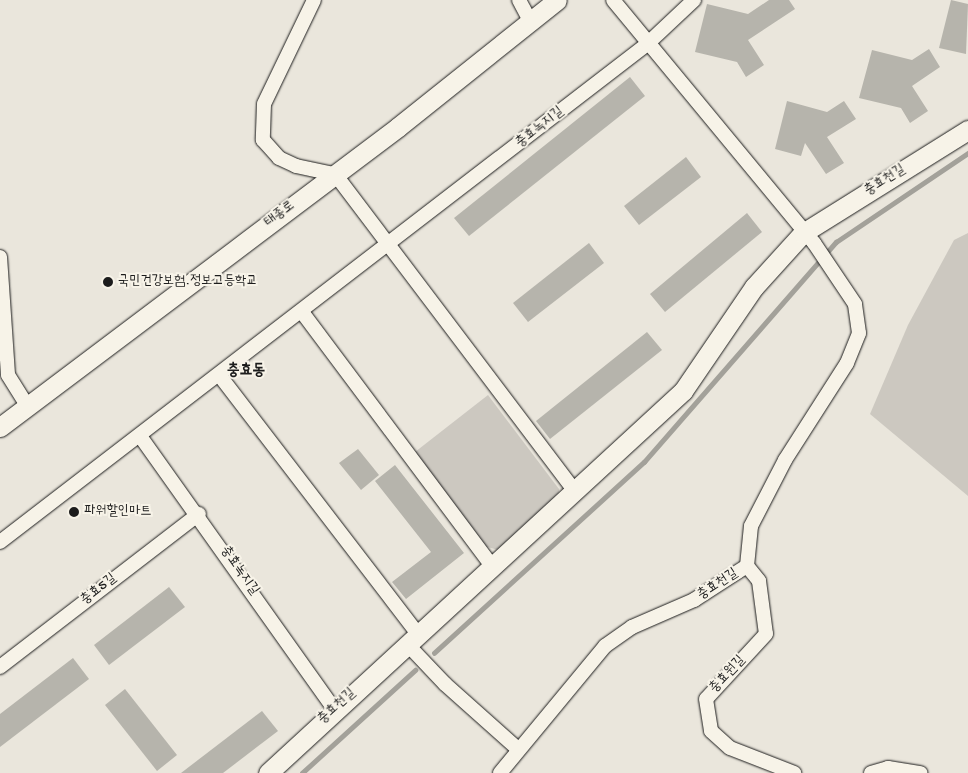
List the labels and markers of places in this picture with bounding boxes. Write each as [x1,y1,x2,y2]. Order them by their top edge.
place label: 국민건강보험.정보고등학교 [118,274,258,290]
marker: 국민건강보험.정보고등학교 [102,276,114,288]
place label: 파워할인마트 [84,504,152,520]
marker: 파워할인마트 [68,506,80,518]

